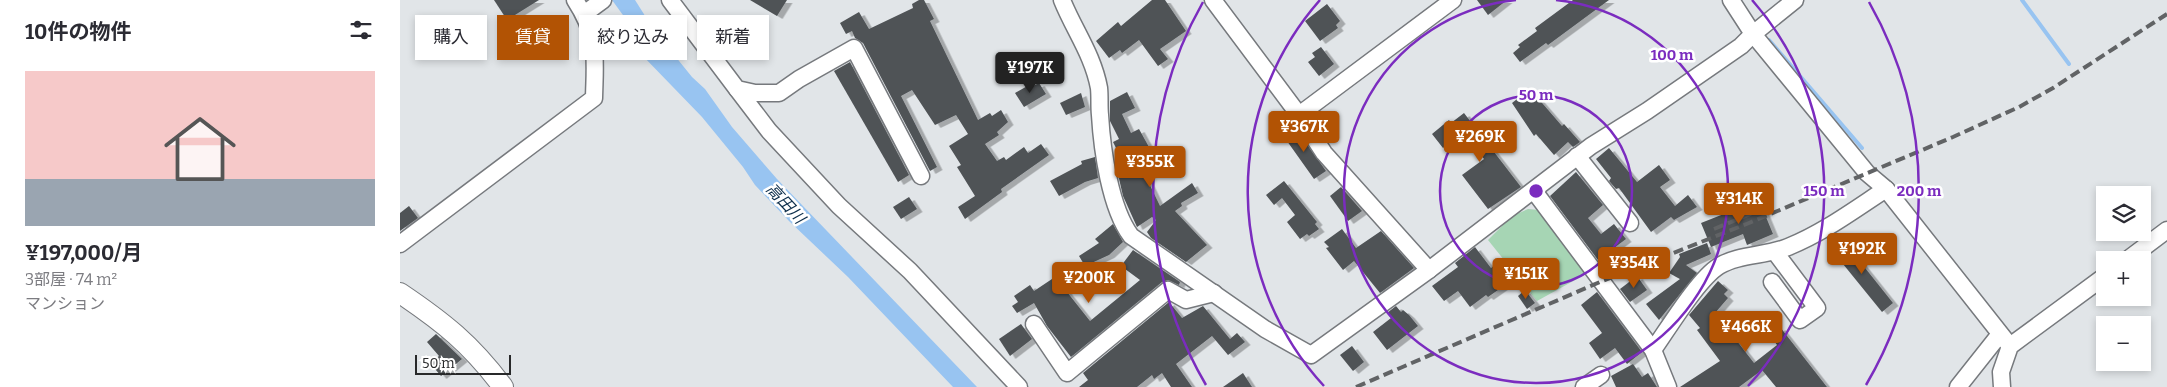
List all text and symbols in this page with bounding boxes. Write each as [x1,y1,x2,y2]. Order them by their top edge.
chip: 購入 [415,15,487,60]
chip: 賃貸 [497,15,569,60]
chip: 絞り込み [579,15,687,60]
chip: 新着 [697,15,769,60]
icon: filters [347,16,375,44]
text: 10件の物件 [25,19,131,45]
text: 100 m [1651,46,1694,64]
pin: ¥197K [995,52,1065,94]
text: ¥197K [1006,58,1054,77]
text: 50 m [1519,86,1554,104]
icon: home [155,104,245,194]
pin: ¥367K [1269,110,1339,153]
text: ¥367K [1279,117,1329,136]
pin: ¥269K [1445,120,1515,163]
text: ¥269K [1455,127,1505,146]
pin: ¥355K [1115,146,1185,188]
text: ¥355K [1126,152,1174,171]
water label: 高田川 [762,179,810,229]
centre of rings [1527,182,1545,200]
pin: ¥314K [1704,182,1774,225]
text: 150 m [1803,182,1845,200]
text: 200 m [1897,182,1942,200]
map controls [2096,186,2151,371]
button: layers [2096,186,2151,241]
text: ¥314K [1715,189,1763,208]
pin: ¥192K [1827,232,1897,275]
text: ¥192K [1838,239,1886,258]
text: ¥197,000/月 [25,240,142,266]
pin: ¥354K [1599,246,1669,289]
button: + [2096,251,2151,306]
text: ¥354K [1609,253,1659,272]
pin: ¥151K [1491,258,1561,300]
pin: ¥200K [1054,262,1124,304]
text: ¥151K [1504,264,1548,283]
text: ¥200K [1063,268,1115,287]
text: 3部屋 · 74 m² [25,270,117,289]
text: マンション [25,294,105,313]
pin: ¥466K [1711,310,1781,353]
button: − [2096,316,2151,371]
text: ¥466K [1720,317,1772,336]
scale bar [415,352,511,375]
text: 50 m [422,355,455,372]

